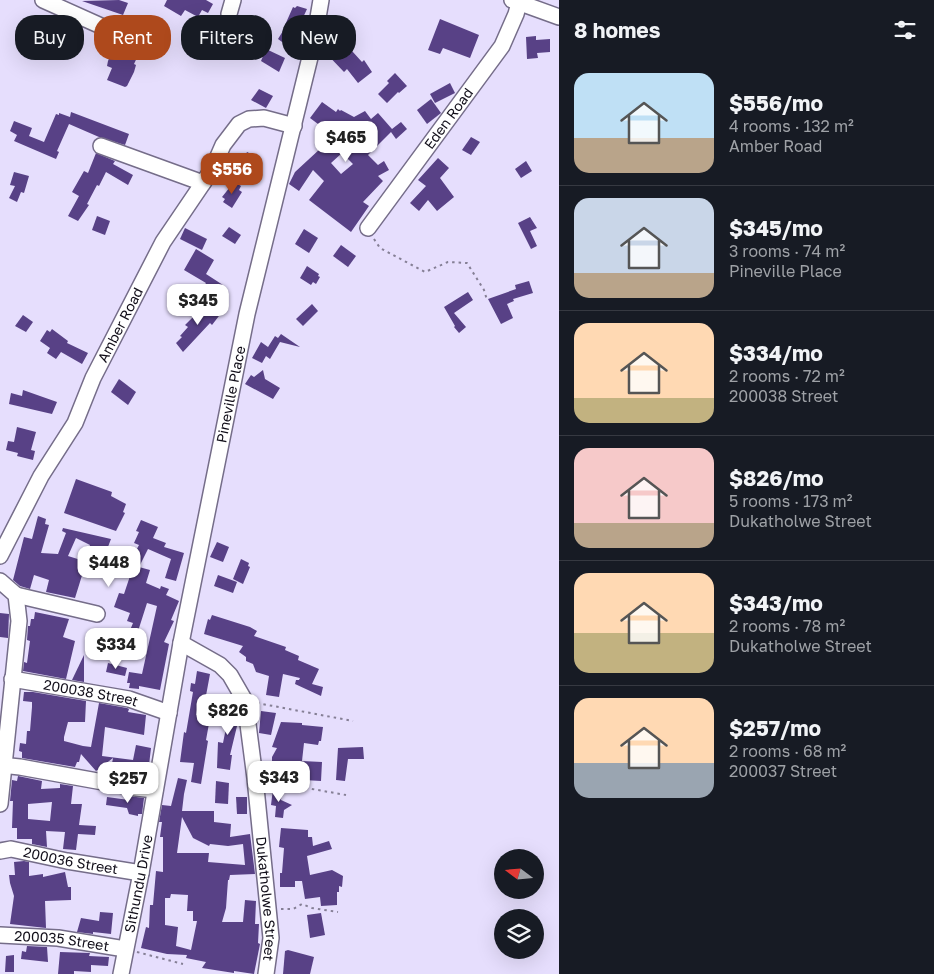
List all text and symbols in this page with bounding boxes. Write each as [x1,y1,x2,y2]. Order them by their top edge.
chip: Buy [15,15,84,60]
chip: Rent [94,15,171,60]
chip: Filters [181,15,272,60]
chip: New [282,15,356,60]
icon: filters [891,16,919,44]
text: 8 homes [574,17,661,43]
street label: Eden Road [420,84,476,152]
text: $556/mo [729,90,823,116]
icon: home [614,93,674,153]
text: 4 rooms · 132 m² [729,116,854,136]
pin: $465 [316,120,376,163]
text: $465 [326,127,366,147]
text: Amber Road [729,136,822,156]
pin: $556 [202,152,262,195]
text: $556 [212,159,252,179]
text: $345/mo [729,215,823,241]
icon: home [614,218,674,278]
text: 3 rooms · 74 m² [729,241,845,261]
text: Pineville Place [729,261,842,281]
street label: Amber Road [94,284,146,365]
pin: $345 [168,284,228,326]
text: $345 [178,290,218,310]
text: $334/mo [729,340,823,366]
icon: home [614,343,674,403]
street label: Pineville Place [212,344,248,444]
text: 2 rooms · 72 m² [729,366,845,386]
text: 200038 Street [729,386,839,406]
text: $826/mo [729,465,824,491]
icon: home [614,468,674,528]
text: 5 rooms · 173 m² [729,491,853,511]
text: Dukatholwe Street [729,511,872,531]
pin: $448 [79,546,139,588]
text: $448 [89,552,129,572]
text: $343/mo [729,590,823,616]
icon: home [614,593,674,653]
text: 2 rooms · 78 m² [729,616,845,636]
pin: $334 [86,628,146,670]
text: $334 [96,634,136,654]
text: Dukatholwe Street [729,636,872,656]
street label: 200038 Street [42,676,141,710]
pin: $826 [198,694,258,736]
text: $826 [208,700,248,720]
text: $257/mo [729,715,821,741]
icon: home [614,718,674,778]
text: 2 rooms · 68 m² [729,741,846,761]
pin: $343 [249,760,309,803]
text: 200037 Street [729,761,837,781]
pin: $257 [98,762,158,804]
text: $343 [259,767,299,787]
text: $257 [109,768,147,788]
street label: Sithundu Drive [120,833,156,934]
street label: Dukatholwe Street [253,836,280,962]
street label: 200036 Street [22,843,119,877]
north arrow [494,849,544,899]
map controls [494,849,544,959]
button: layers [494,909,544,959]
street label: 200035 Street [14,927,110,954]

